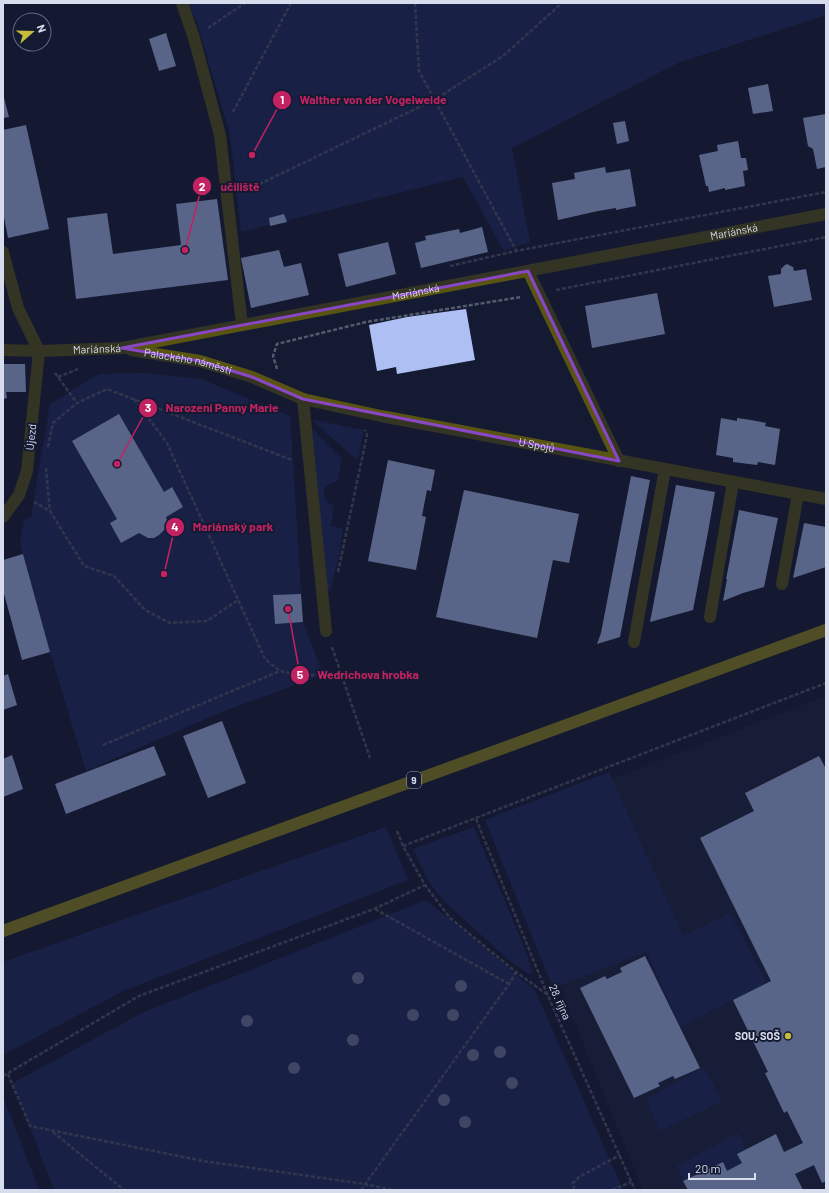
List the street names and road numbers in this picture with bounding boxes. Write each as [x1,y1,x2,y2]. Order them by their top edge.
street label: Mariánská [709,220,759,242]
street label: Mariánská [391,281,440,303]
street label: Mariánská [73,341,121,356]
street label: Palackého náměstí [143,345,234,377]
street label: Újezd [23,423,38,451]
street label: U Spojů [518,435,556,454]
road number: 9 [407,772,421,788]
street label: 28. října [547,982,574,1022]

